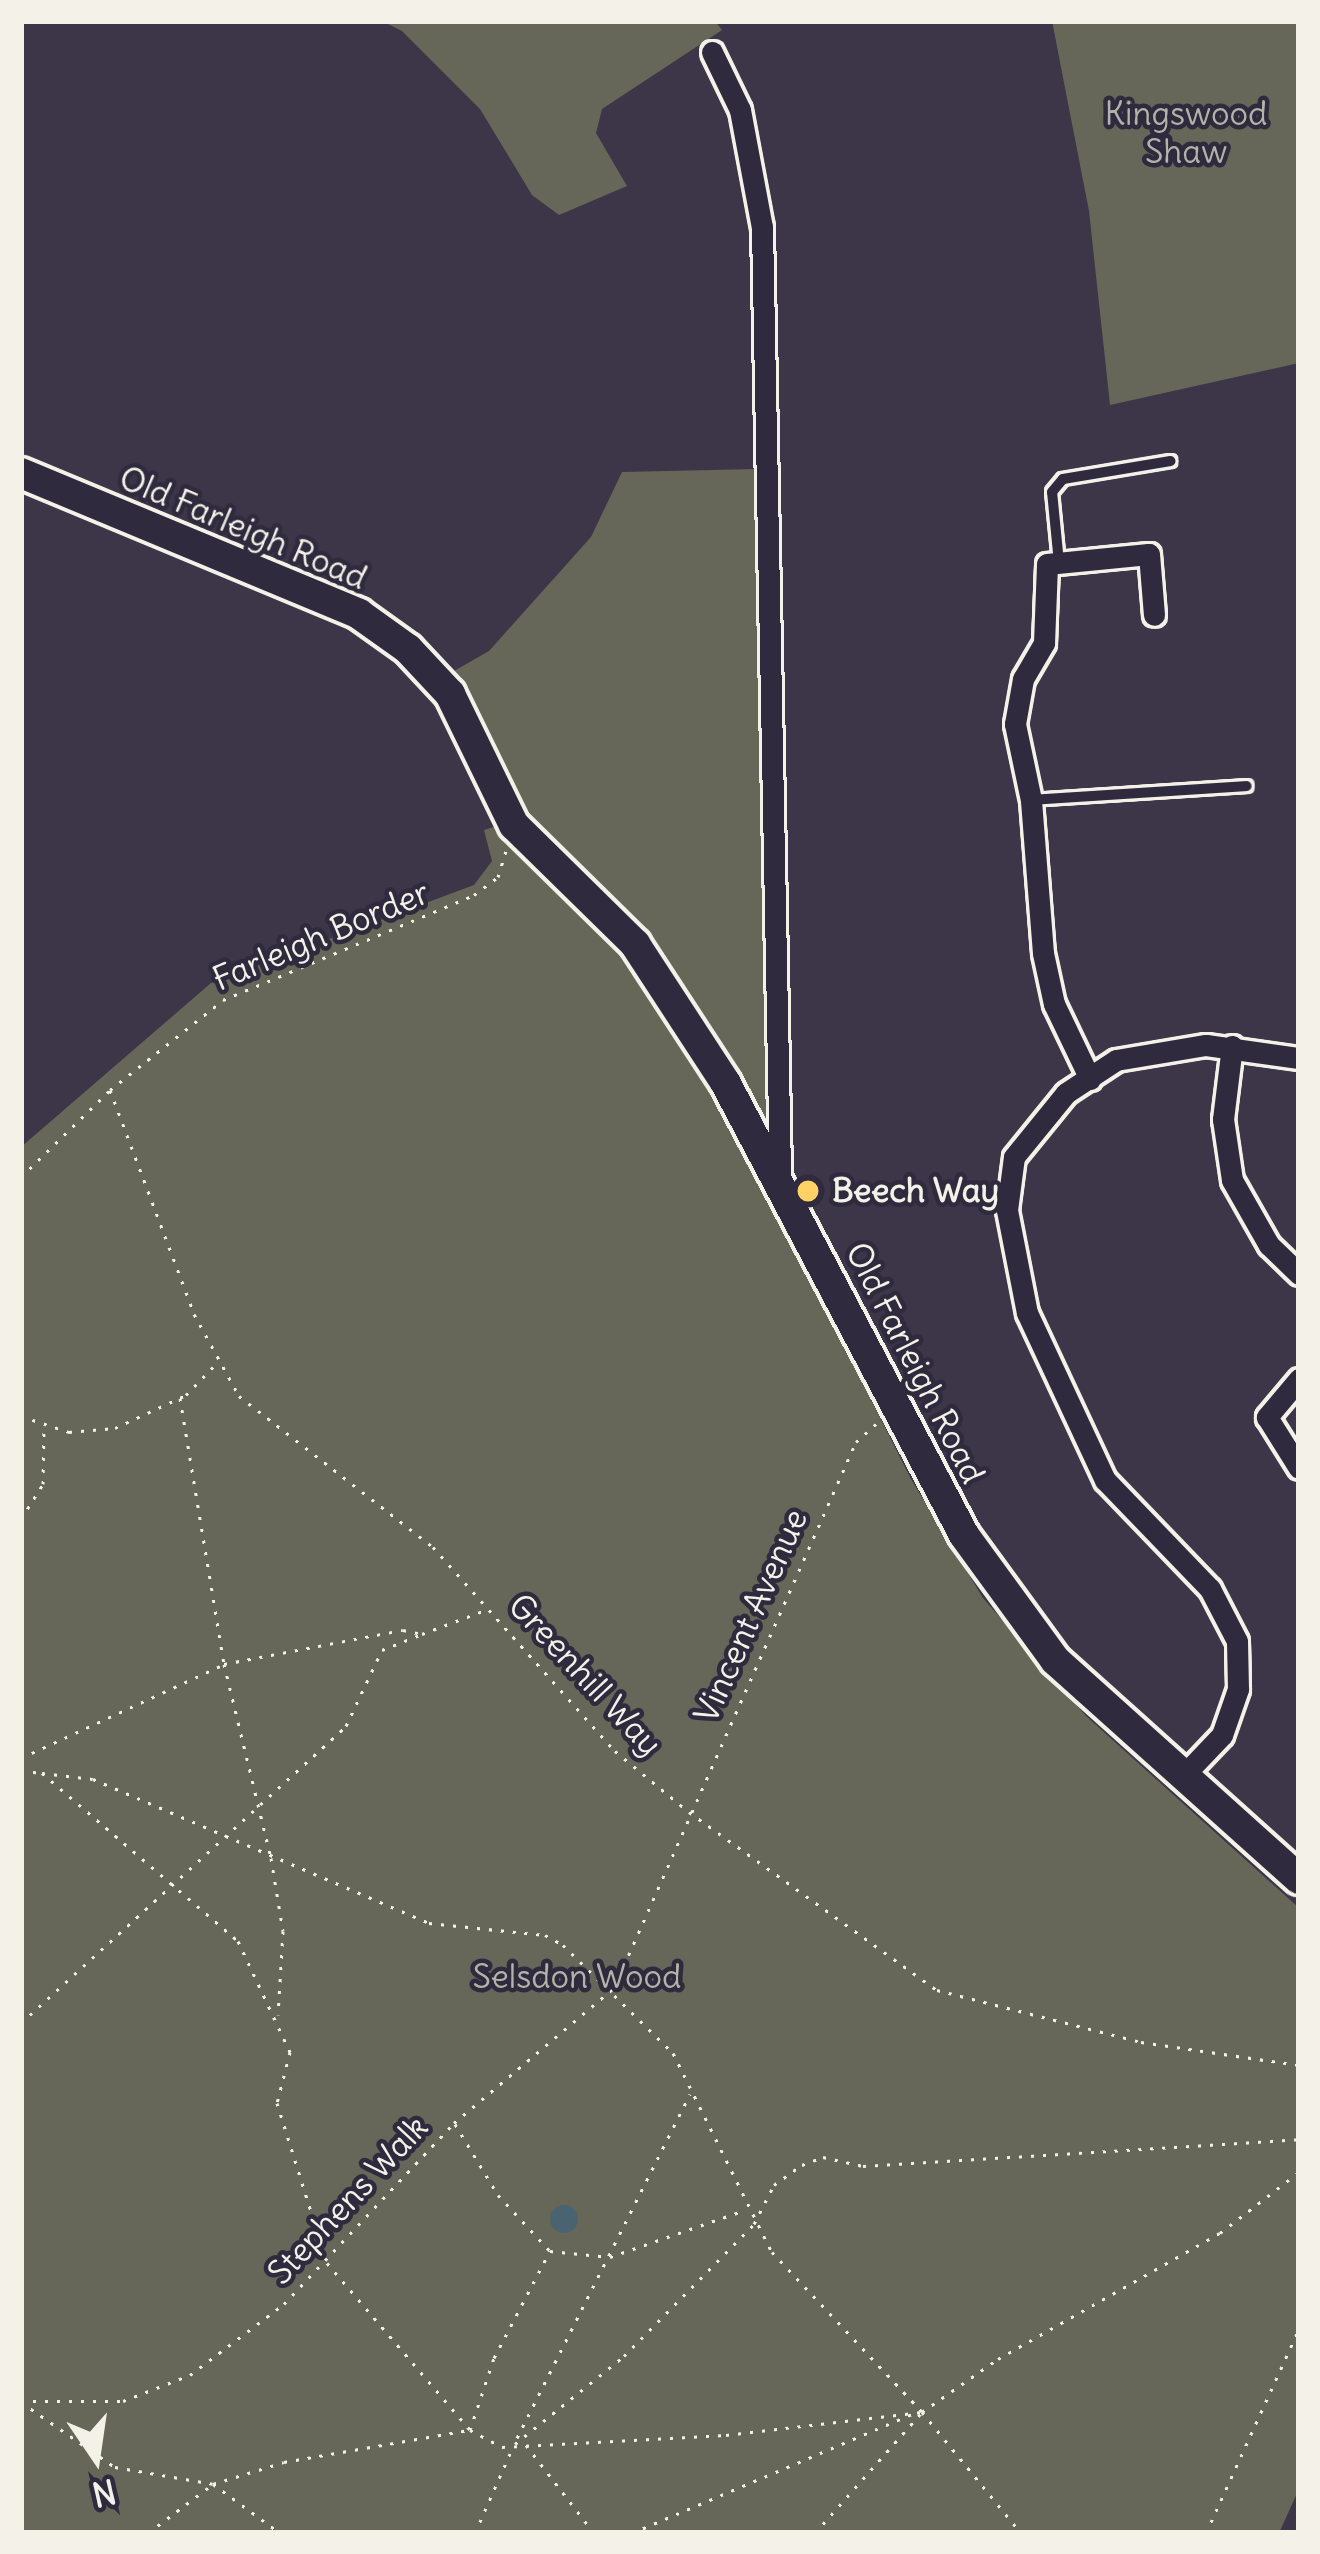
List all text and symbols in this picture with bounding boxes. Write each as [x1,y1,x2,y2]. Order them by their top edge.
park label: Kingswood Shaw [1105,94,1267,172]
street label: Old Farleigh Road [113,458,373,598]
street label: Farleigh Border [207,873,435,999]
place label: Beech Way [832,1171,999,1211]
marker: Beech Way [795,1178,821,1204]
street label: Old Farleigh Road [837,1236,993,1490]
street label: Vincent Avenue [686,1503,816,1729]
street label: Greenhill Way [500,1586,670,1764]
park label: Selsdon Wood [473,1957,681,1997]
street label: Stephens Walk [260,2108,436,2292]
north arrow [36,2398,156,2518]
text: N [88,2470,120,2516]

